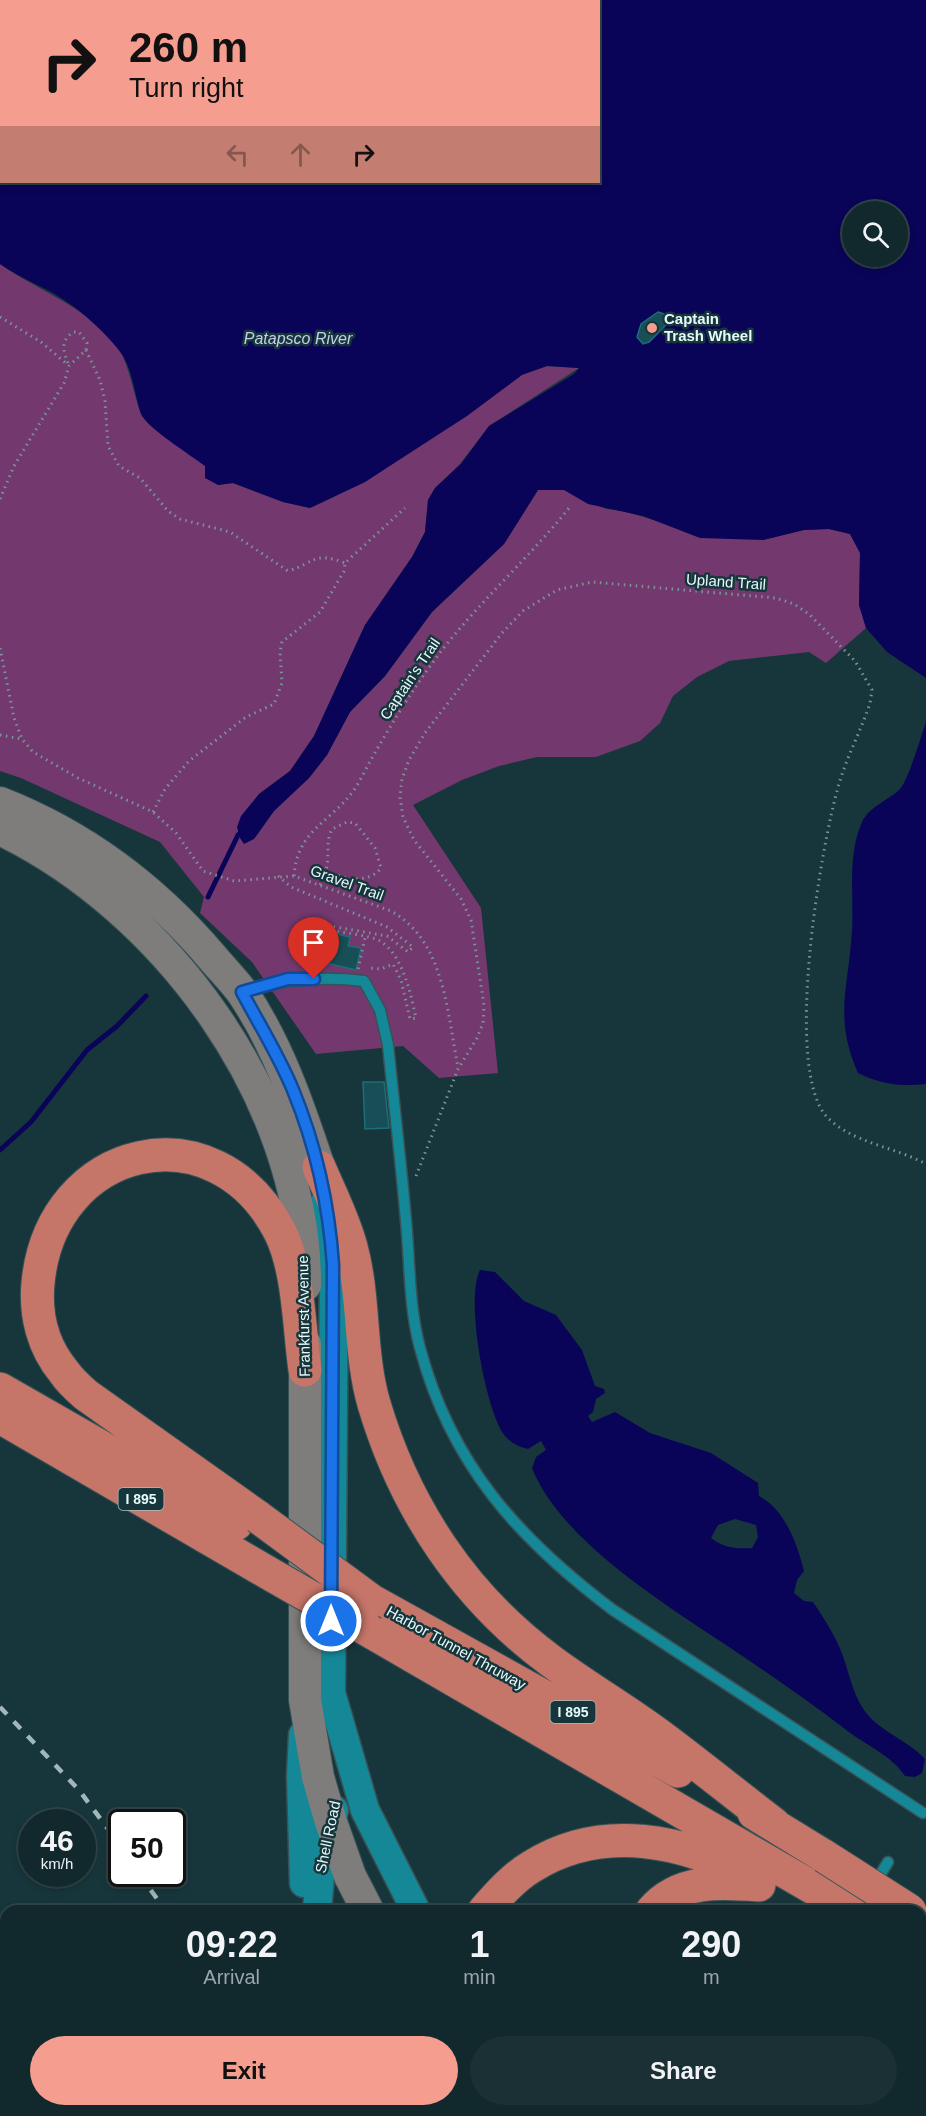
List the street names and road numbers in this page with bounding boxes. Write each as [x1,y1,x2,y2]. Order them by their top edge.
street label: Upland Trail [686,570,767,593]
street label: Captain's Trail [376,635,443,723]
street label: Gravel Trail [308,861,386,904]
street label: Frankfurst Avenue [294,1255,313,1377]
road number: I 895 [118,1488,164,1510]
street label: Harbor Tunnel Thruway [384,1602,529,1693]
road number: I 895 [550,1701,596,1723]
street label: Shell Road [312,1799,343,1875]

